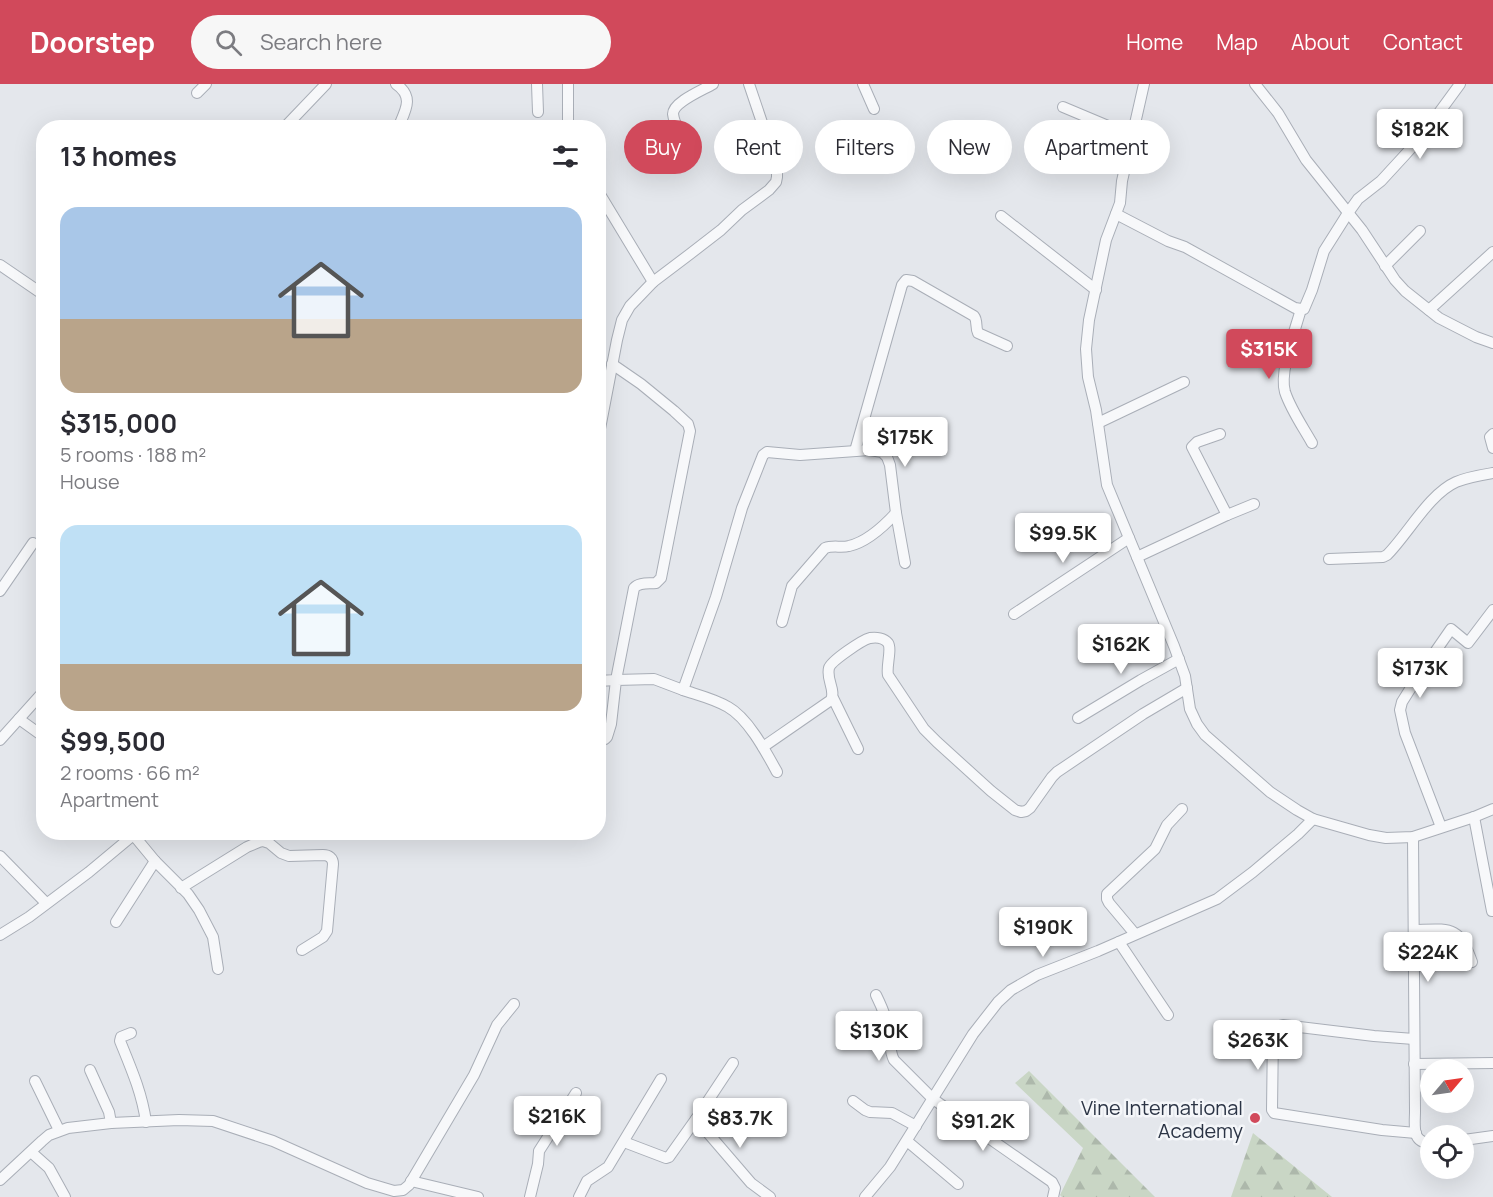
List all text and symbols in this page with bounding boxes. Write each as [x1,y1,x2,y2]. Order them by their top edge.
search box [191,15,611,69]
text: Doorstep [30,23,155,61]
icon: search [212,26,245,59]
text: Search here [260,27,382,57]
text: Home [1126,28,1183,56]
text: Map [1216,28,1258,56]
text: About [1291,28,1350,56]
text: Contact [1383,28,1463,56]
pin: $182K [1378,109,1462,160]
text: $182K [1391,115,1449,142]
chip: Buy [624,120,702,174]
chip: Rent [714,120,803,174]
chip: Filters [815,120,915,174]
chip: New [927,120,1012,174]
chip: Apartment [1024,120,1170,174]
text: 13 homes [60,138,177,174]
icon: filters [549,140,582,173]
icon: home [267,246,375,354]
pin: $315K [1227,329,1311,380]
text: $315K [1240,335,1298,362]
text: $315,000 [60,405,177,441]
pin: $175K [863,417,947,468]
text: $175K [877,423,933,450]
text: 5 rooms · 188 m² [60,441,206,468]
text: House [60,468,120,495]
pin: $99.5K [1014,513,1112,564]
text: $99.5K [1029,519,1097,546]
icon: home [267,564,375,672]
pin: $162K [1079,624,1163,675]
text: $162K [1092,630,1150,657]
pin: $173K [1378,648,1462,699]
text: $173K [1392,654,1448,681]
text: $99,500 [60,723,166,759]
text: 2 rooms · 66 m² [60,759,200,786]
text: Apartment [60,786,159,813]
pin: $190K [1001,907,1085,958]
text: $190K [1013,913,1073,940]
pin: $224K [1386,932,1470,983]
text: $224K [1397,938,1459,965]
pin: $130K [837,1011,921,1062]
text: $130K [849,1017,909,1044]
pin: $263K [1216,1020,1300,1071]
text: $263K [1227,1026,1289,1053]
north arrow [1420,1059,1474,1113]
map controls [1420,1059,1474,1179]
place label: Vine International Academy [1081,1094,1243,1144]
pin: $216K [515,1096,599,1147]
pin: $83.7K [691,1098,789,1149]
pin: $91.2K [934,1101,1032,1152]
text: $216K [528,1102,586,1129]
text: $83.7K [707,1104,773,1131]
text: $91.2K [951,1107,1015,1134]
marker: Vine International Academy [1248,1111,1262,1125]
button: locate [1420,1125,1474,1179]

